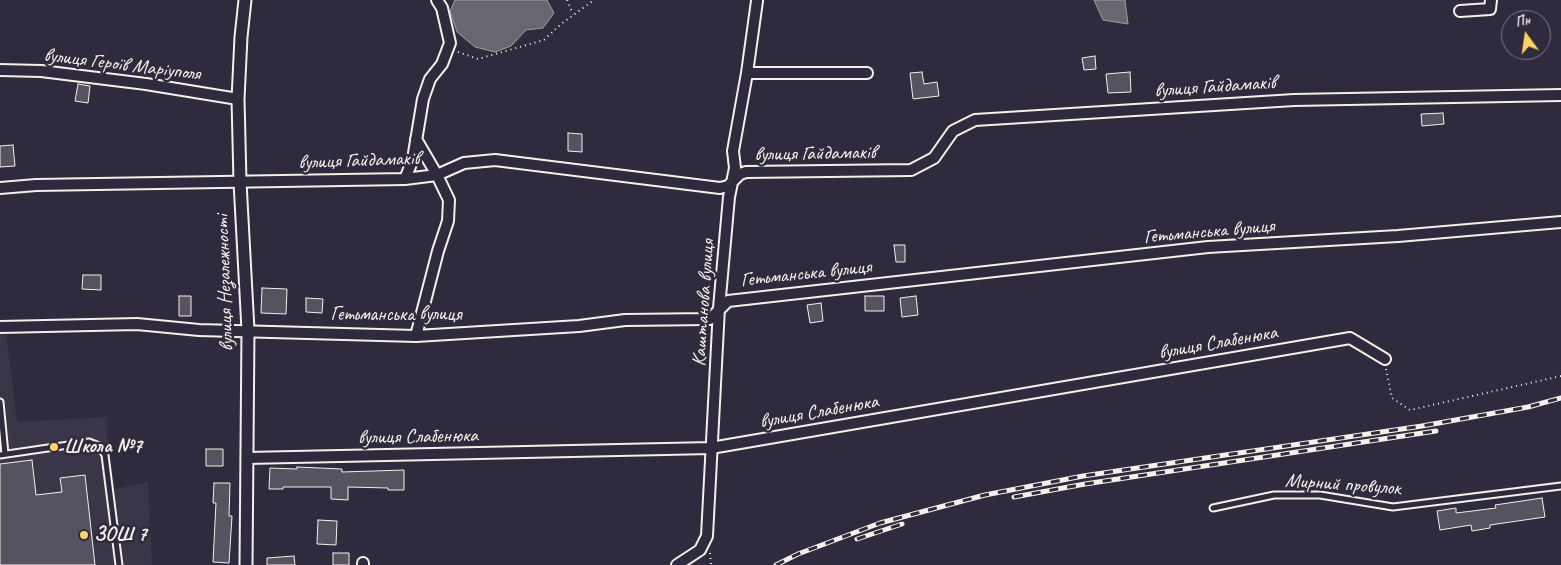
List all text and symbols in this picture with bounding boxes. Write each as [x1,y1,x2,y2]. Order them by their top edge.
north arrow [1501,10,1551,60]
text: Пн [1513,11,1532,31]
street label: вулиця Героїв Маріуполя [42,43,202,87]
street label: вулиця Гайдамаків [1154,71,1276,103]
street label: вулиця Гайдамаків [754,141,876,167]
street label: вулиця Гайдамаків [298,147,420,175]
street label: вулиця Незалежності [211,214,239,352]
street label: Гетьманська вулиця [1143,214,1275,250]
street label: Каштанова вулиця [688,239,720,367]
street label: Гетьманська вулиця [740,255,872,293]
street label: Гетьманська вулиця [330,303,462,327]
street label: вулиця Слабенюка [1157,321,1279,365]
street label: вулиця Слабенюка [758,390,880,434]
street label: вулиця Слабенюка [358,424,478,450]
place label: Школа №7 [64,435,142,459]
marker: Школа №7 [48,441,60,453]
street label: Мирний провулок [1284,469,1402,501]
place label: ЗОШ 7 [94,523,147,547]
marker: ЗОШ 7 [78,529,90,541]

